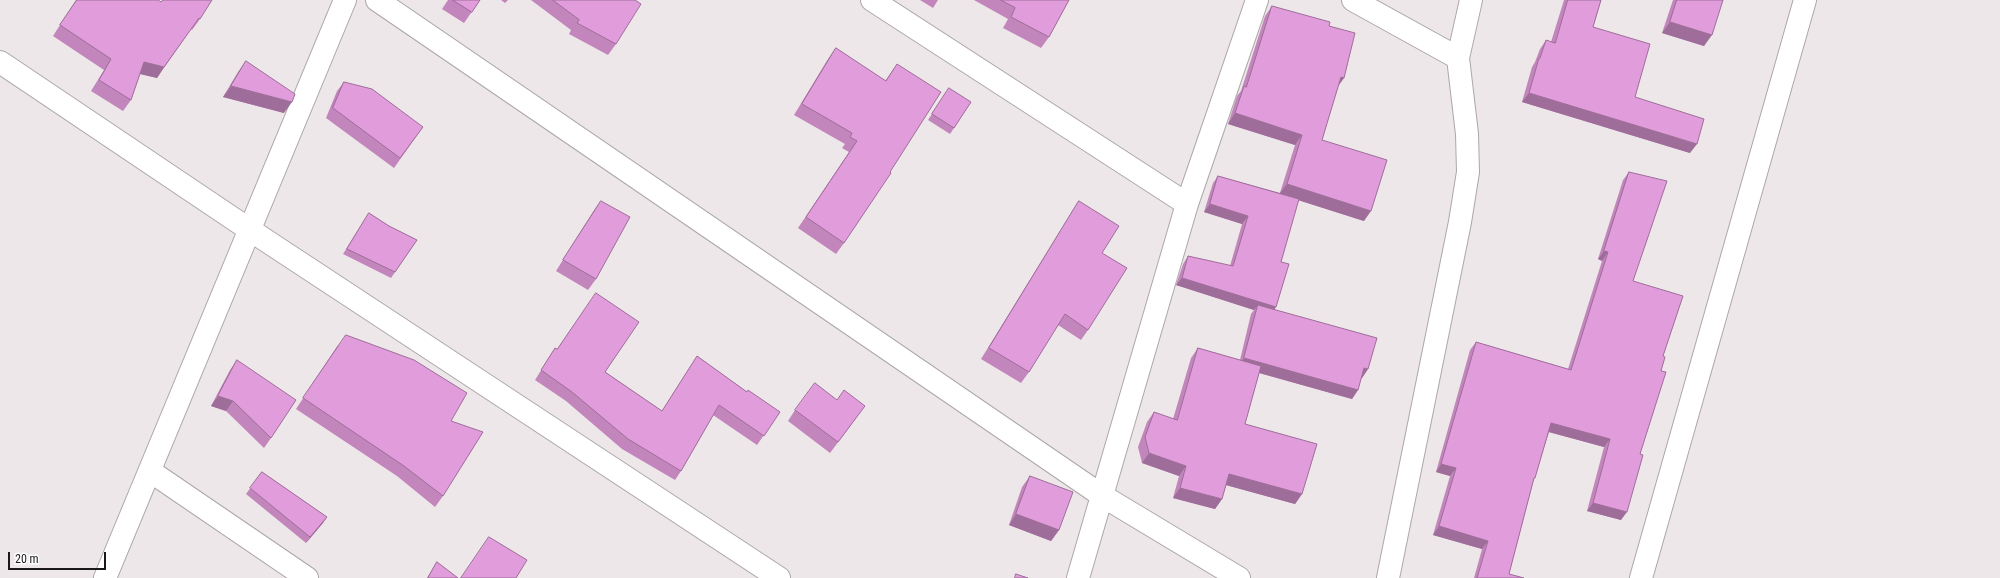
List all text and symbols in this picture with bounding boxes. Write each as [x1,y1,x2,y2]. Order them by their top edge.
scale bar [10,544,108,570]
text: 20 m [15,552,39,566]

